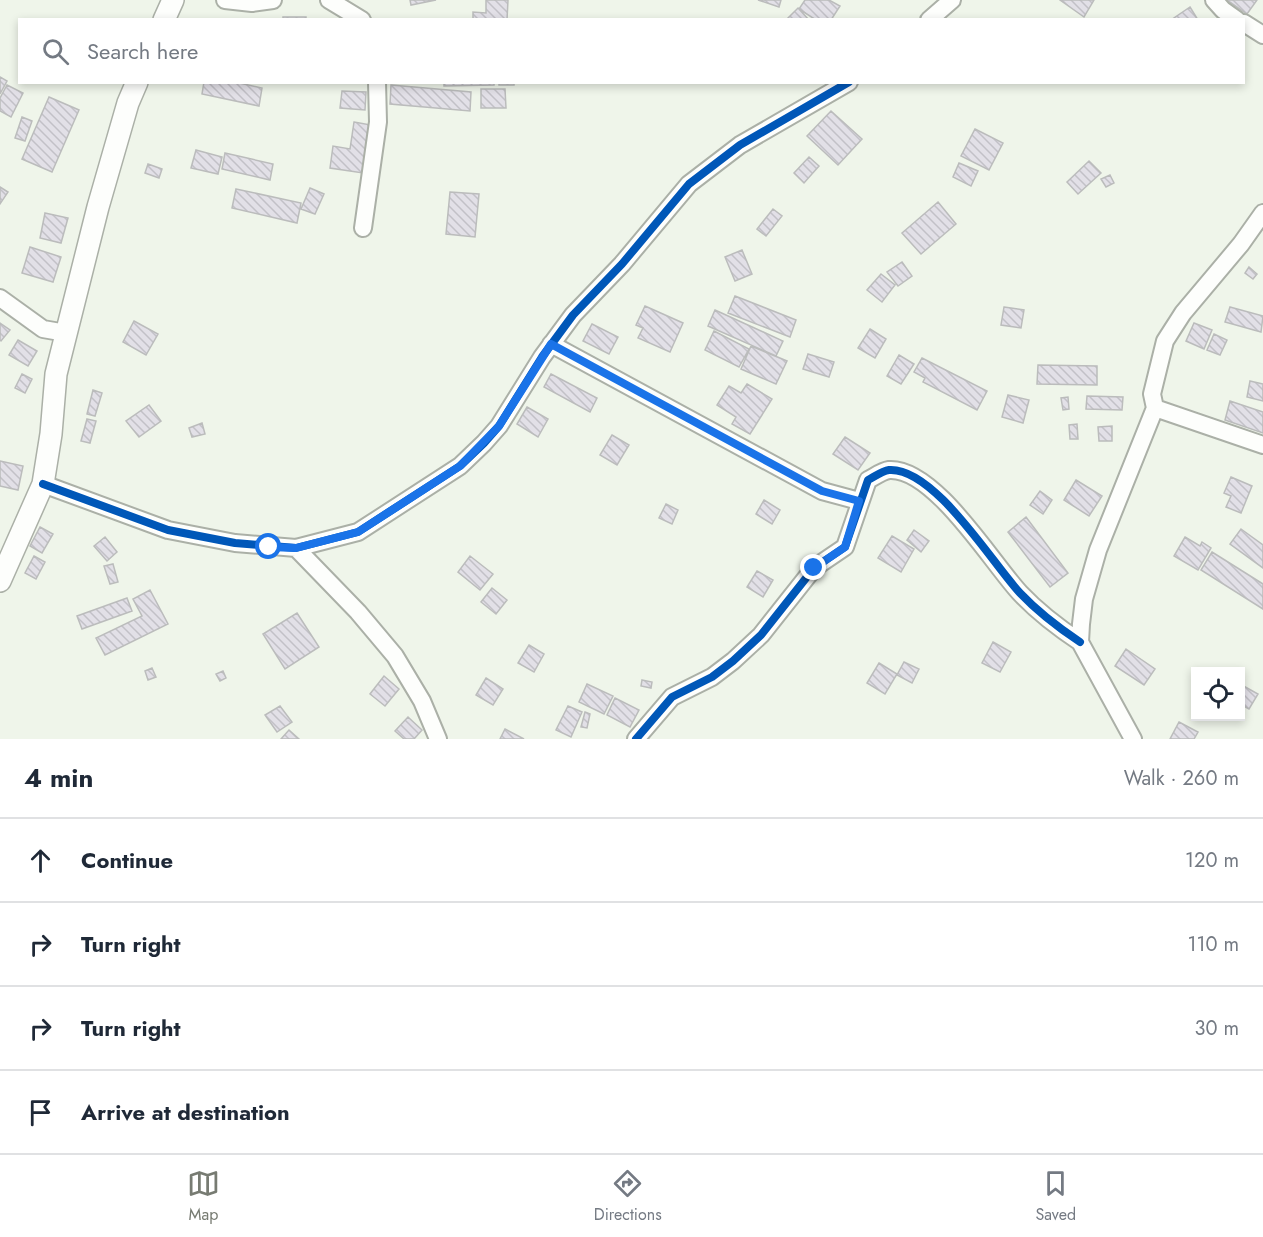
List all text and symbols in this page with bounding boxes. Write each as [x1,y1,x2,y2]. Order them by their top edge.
search box [18,18,1245,84]
icon: search [39,35,72,68]
text: Search here [87,35,198,67]
route start [255,533,281,559]
route end [800,554,826,580]
map controls [1191,667,1245,721]
button: locate [1191,667,1245,721]
text: 4 min [24,759,93,797]
text: Walk · 260 m [1124,764,1239,793]
icon: ahead [24,844,57,877]
text: Continue [81,844,173,876]
text: 120 m [1185,846,1239,875]
icon: right [24,928,57,961]
text: Turn right [81,928,181,960]
text: 110 m [1187,930,1239,959]
icon: right [24,1012,57,1045]
text: Turn right [81,1012,181,1044]
text: 30 m [1194,1014,1239,1043]
icon: arrive [24,1096,57,1129]
text: Arrive at destination [81,1096,290,1128]
tab: Map [187,1167,220,1226]
tab: Directions [594,1167,662,1226]
tab: Saved [1035,1167,1076,1226]

